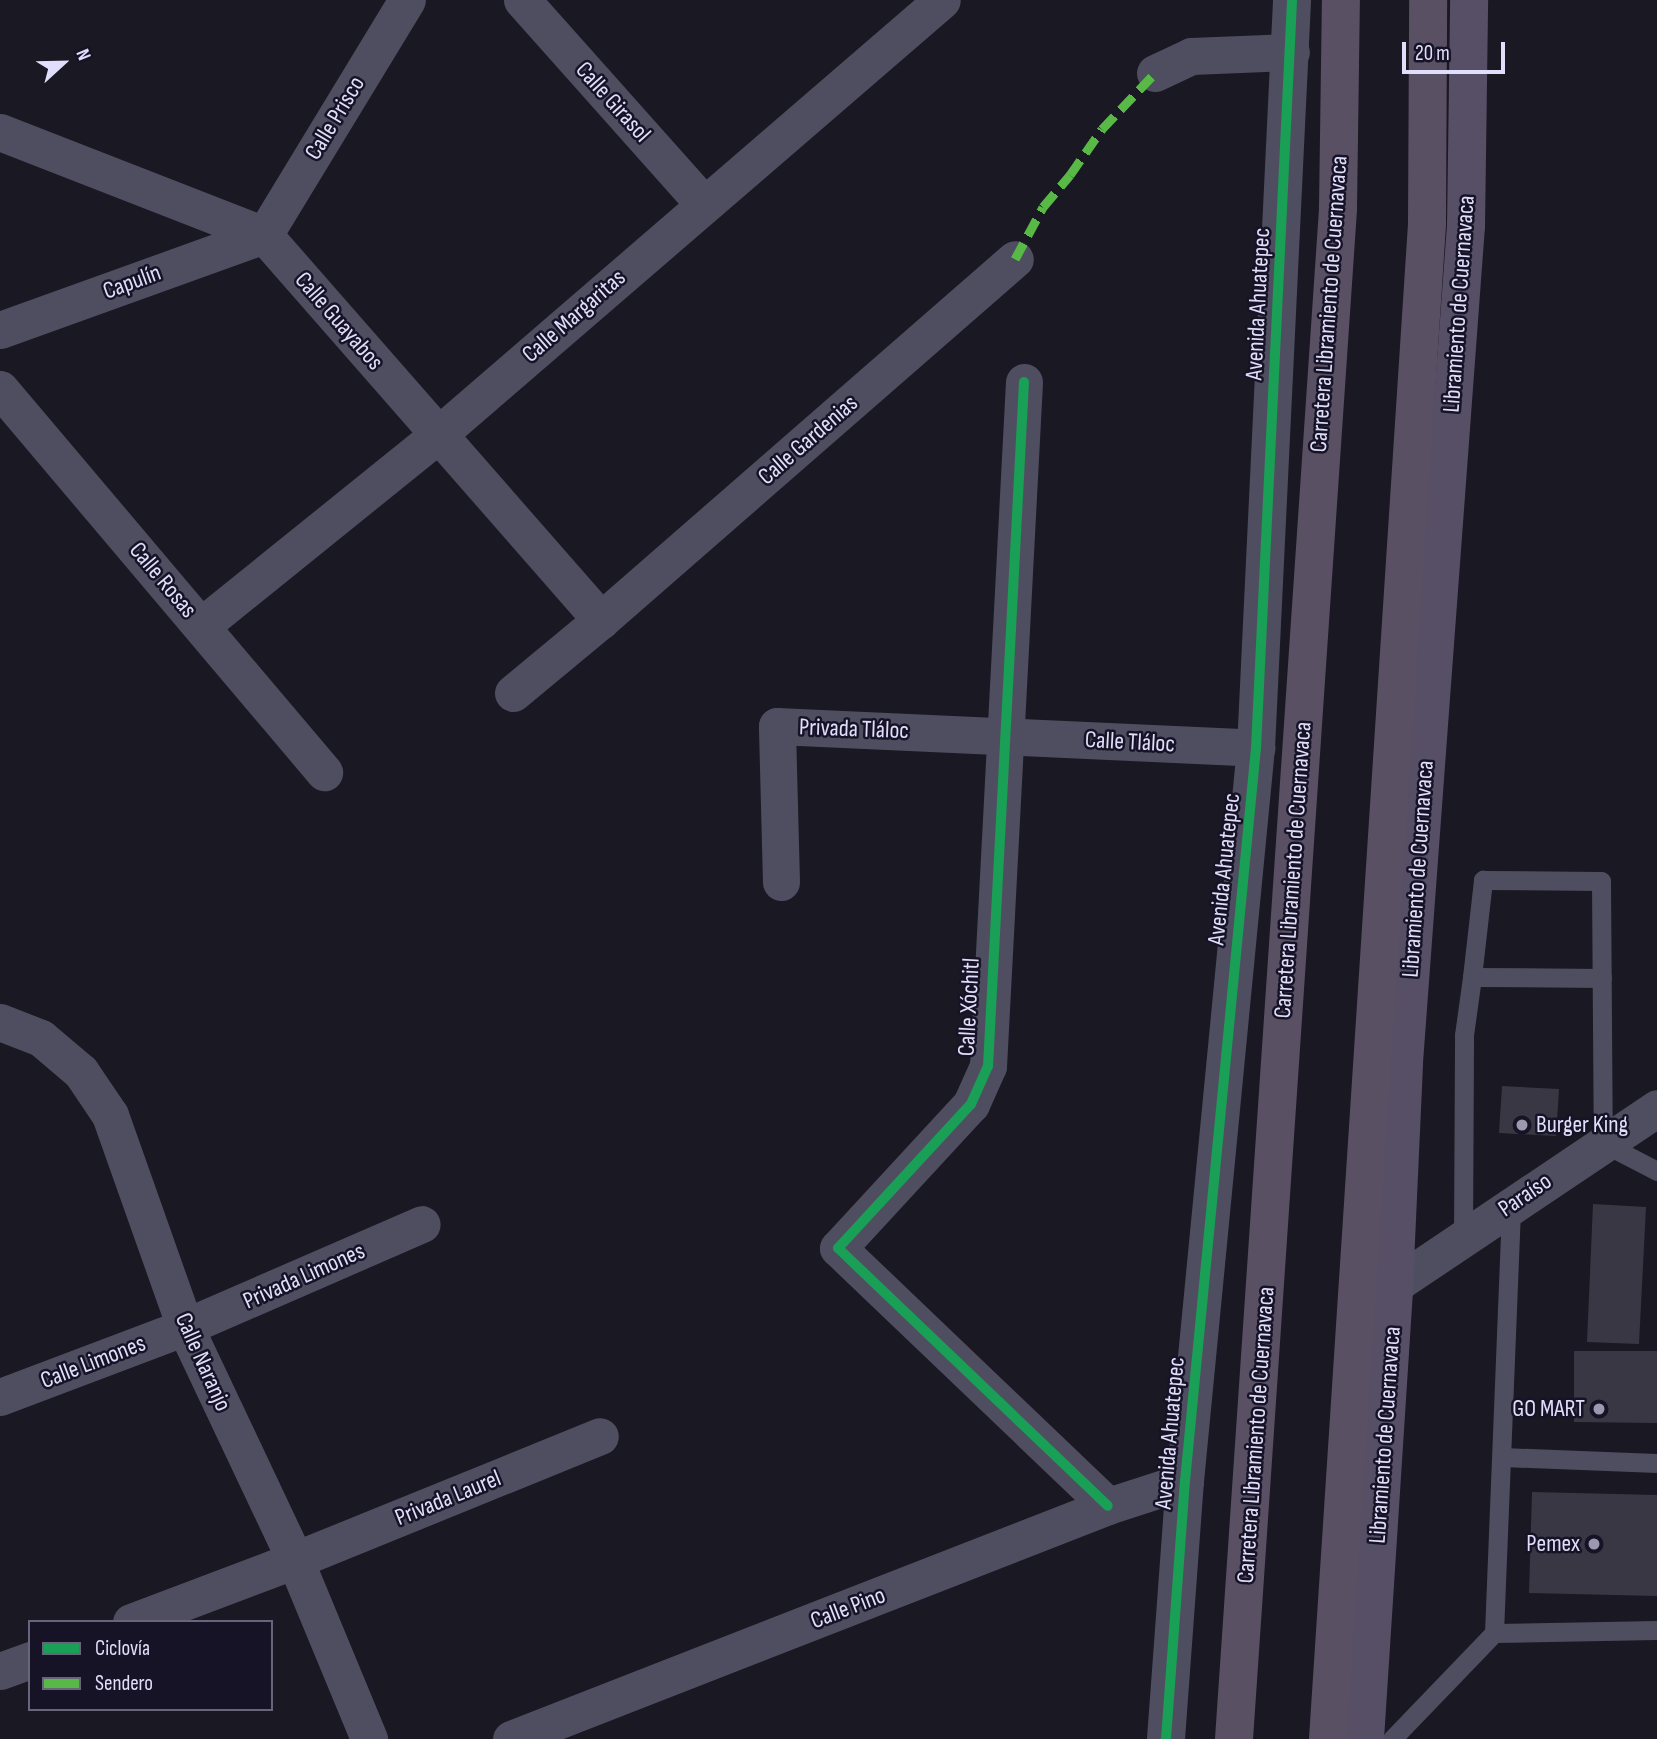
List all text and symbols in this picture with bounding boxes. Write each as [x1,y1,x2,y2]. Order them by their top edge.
north arrow [28,28,98,98]
scale bar [1405,28,1508,72]
text: 20 m [1415,41,1450,66]
text: N [70,46,95,64]
street label: Calle Girasol [569,56,657,148]
street label: Calle Prisco [299,71,371,165]
street label: Carretera Libramiento de Cuernavaca [1304,155,1354,453]
street label: Libramiento de Cuernavaca [1437,194,1481,414]
street label: Avenida Ahuatepec [1240,227,1276,381]
street label: Capulín [99,258,165,306]
street label: Calle Margaritas [516,263,632,369]
street label: Calle Guayabos [289,266,389,376]
street label: Calle Gardenias [752,389,864,491]
street label: Calle Rosas [123,536,203,624]
street label: Privada Tláloc [799,713,909,745]
street label: Carretera Libramiento de Cuernavaca [1268,721,1318,1019]
street label: Calle Tláloc [1084,725,1176,759]
street label: Libramiento de Cuernavaca [1396,759,1440,979]
street label: Avenida Ahuatepec [1202,792,1246,946]
street label: Calle Xóchitl [952,957,986,1057]
place label: Burger King [1536,1111,1628,1139]
marker: Burger King [1514,1117,1530,1133]
street label: Paraíso [1493,1167,1557,1223]
street label: Privada Limones [239,1236,369,1316]
street label: Carretera Libramiento de Cuernavaca [1231,1286,1281,1584]
street label: Calle Naranjo [169,1308,237,1416]
street label: Libramiento de Cuernavaca [1363,1325,1407,1545]
street label: Calle Limones [36,1329,150,1395]
street label: Avenida Ahuatepec [1149,1356,1191,1510]
place label: GO MART [1512,1395,1585,1423]
marker: GO MART [1591,1401,1607,1417]
street label: Privada Laurel [391,1464,505,1532]
place label: Pemex [1526,1530,1580,1558]
marker: Pemex [1586,1536,1602,1552]
street label: Calle Pino [807,1581,889,1635]
legend [28,1620,273,1711]
text: Ciclovía [95,1636,150,1661]
text: Sendero [95,1671,153,1696]

